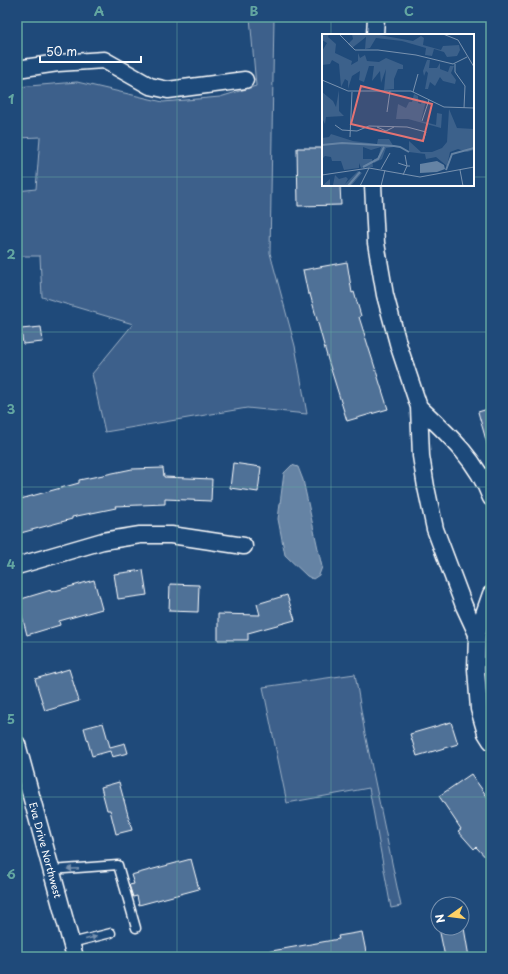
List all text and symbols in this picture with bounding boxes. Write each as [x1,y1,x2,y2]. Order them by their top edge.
text: A [94,1,104,20]
text: B [250,1,259,20]
text: C [404,1,414,20]
inset map [322,34,474,186]
scale bar [40,38,141,64]
text: 50 m [46,42,77,60]
text: 1 [8,89,14,108]
text: 2 [6,244,16,263]
text: 3 [7,399,16,418]
text: 4 [7,554,16,573]
text: 5 [7,709,15,728]
street label: Eva Drive Northwest [26,800,66,900]
text: 6 [6,864,16,883]
one-way arrow [67,865,79,872]
north arrow [430,896,470,936]
text: N [430,912,449,925]
one-way arrow [85,934,97,940]

